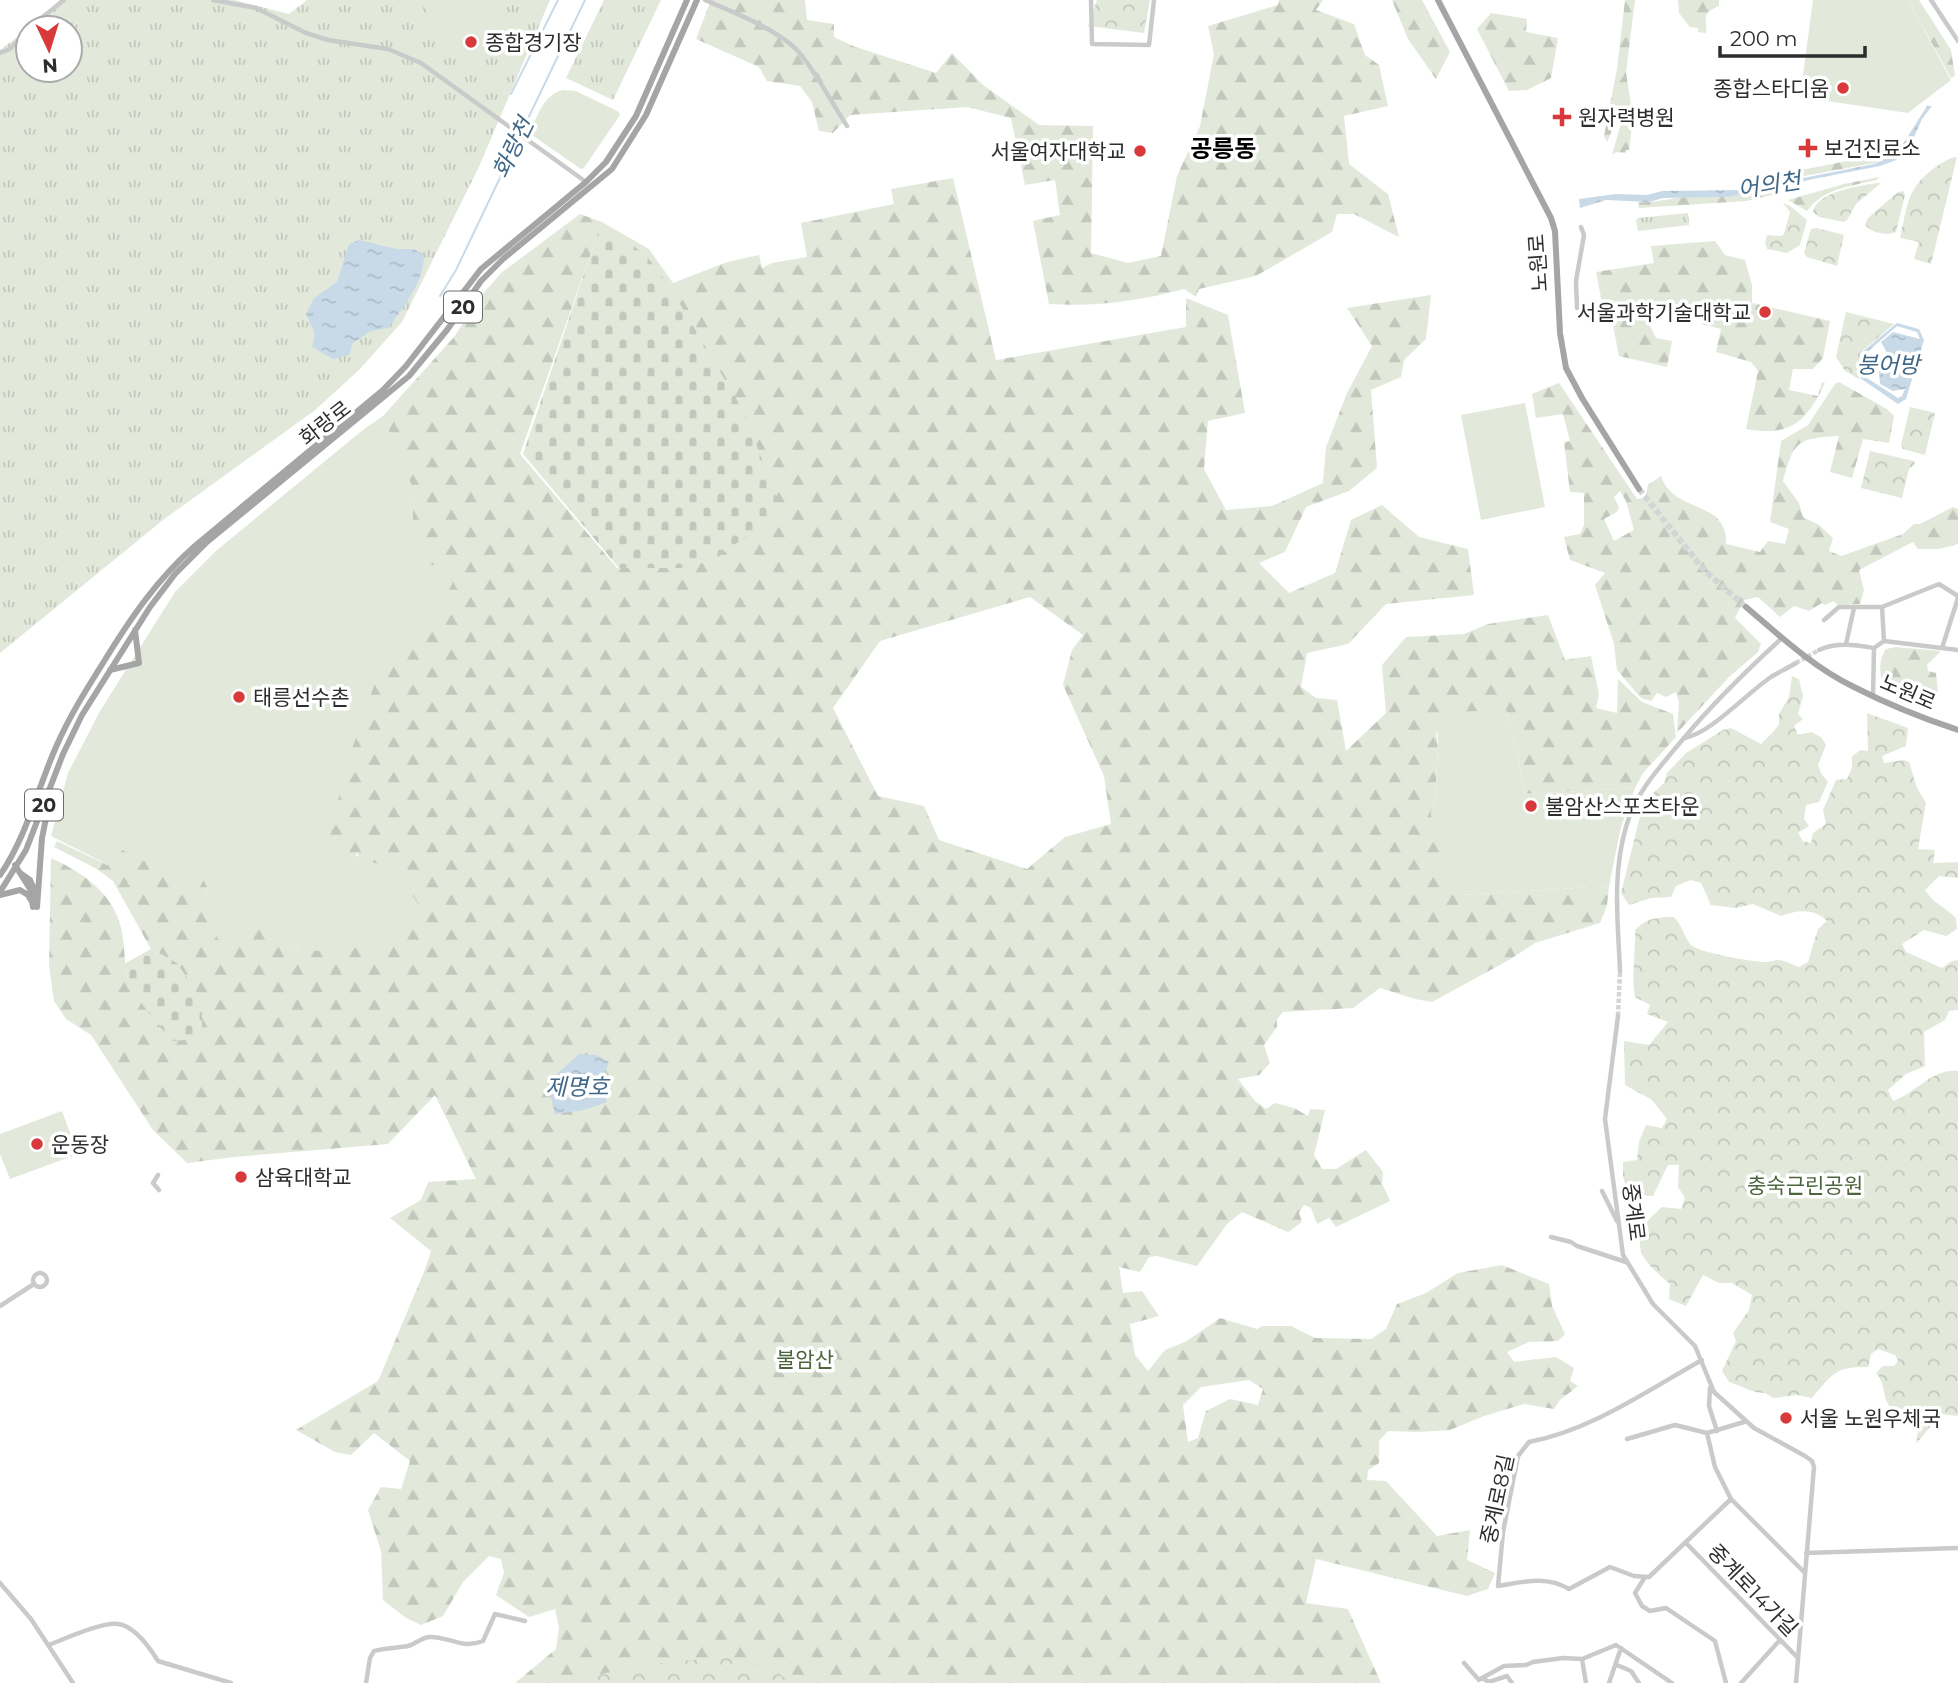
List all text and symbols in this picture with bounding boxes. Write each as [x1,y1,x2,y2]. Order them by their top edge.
north arrow [14,14,84,84]
scale bar [1720,14,1865,58]
text: 200 m [1730,26,1797,51]
place label: 종합경기장 [485,30,582,55]
marker: 종합경기장 [463,34,479,50]
text: N [42,53,59,77]
place label: 종합스타디움 [1713,76,1829,101]
marker: 종합스타디움 [1835,80,1851,96]
place label: 원자력병원 [1578,105,1675,130]
marker: 원자력병원 [1552,107,1572,127]
water label: 화랑천 [487,111,541,183]
district label: 공릉동 [1190,134,1256,163]
place label: 보건진료소 [1824,136,1921,161]
marker: 보건진료소 [1798,138,1818,158]
place label: 서울여자대학교 [991,139,1126,164]
marker: 서울여자대학교 [1132,143,1148,159]
water label: 어의천 [1735,166,1805,204]
street label: 노원로 [1524,233,1552,293]
road number: 20 [444,292,482,322]
place label: 서울과학기술대학교 [1577,300,1751,325]
marker: 서울과학기술대학교 [1757,304,1773,320]
water label: 붕어방 [1856,351,1923,379]
street label: 화랑로 [294,395,356,451]
street label: 노원로 [1876,669,1940,715]
place label: 태릉선수촌 [253,685,350,710]
marker: 태릉선수촌 [231,689,247,705]
road number: 20 [25,790,63,820]
place label: 불암산스포츠타운 [1545,794,1700,819]
marker: 불암산스포츠타운 [1523,798,1539,814]
water label: 제명호 [545,1073,611,1101]
place label: 운동장 [51,1132,109,1157]
marker: 운동장 [29,1136,45,1152]
place label: 삼육대학교 [255,1165,352,1190]
marker: 삼육대학교 [233,1169,249,1185]
park label: 충숙근린공원 [1747,1173,1863,1198]
street label: 중계로 [1618,1182,1650,1242]
park label: 불암산 [776,1347,834,1372]
place label: 서울 노원우체국 [1800,1406,1941,1431]
marker: 서울 노원우체국 [1778,1410,1794,1426]
street label: 중계로8길 [1475,1452,1519,1546]
street label: 중계로14가길 [1703,1539,1803,1641]

